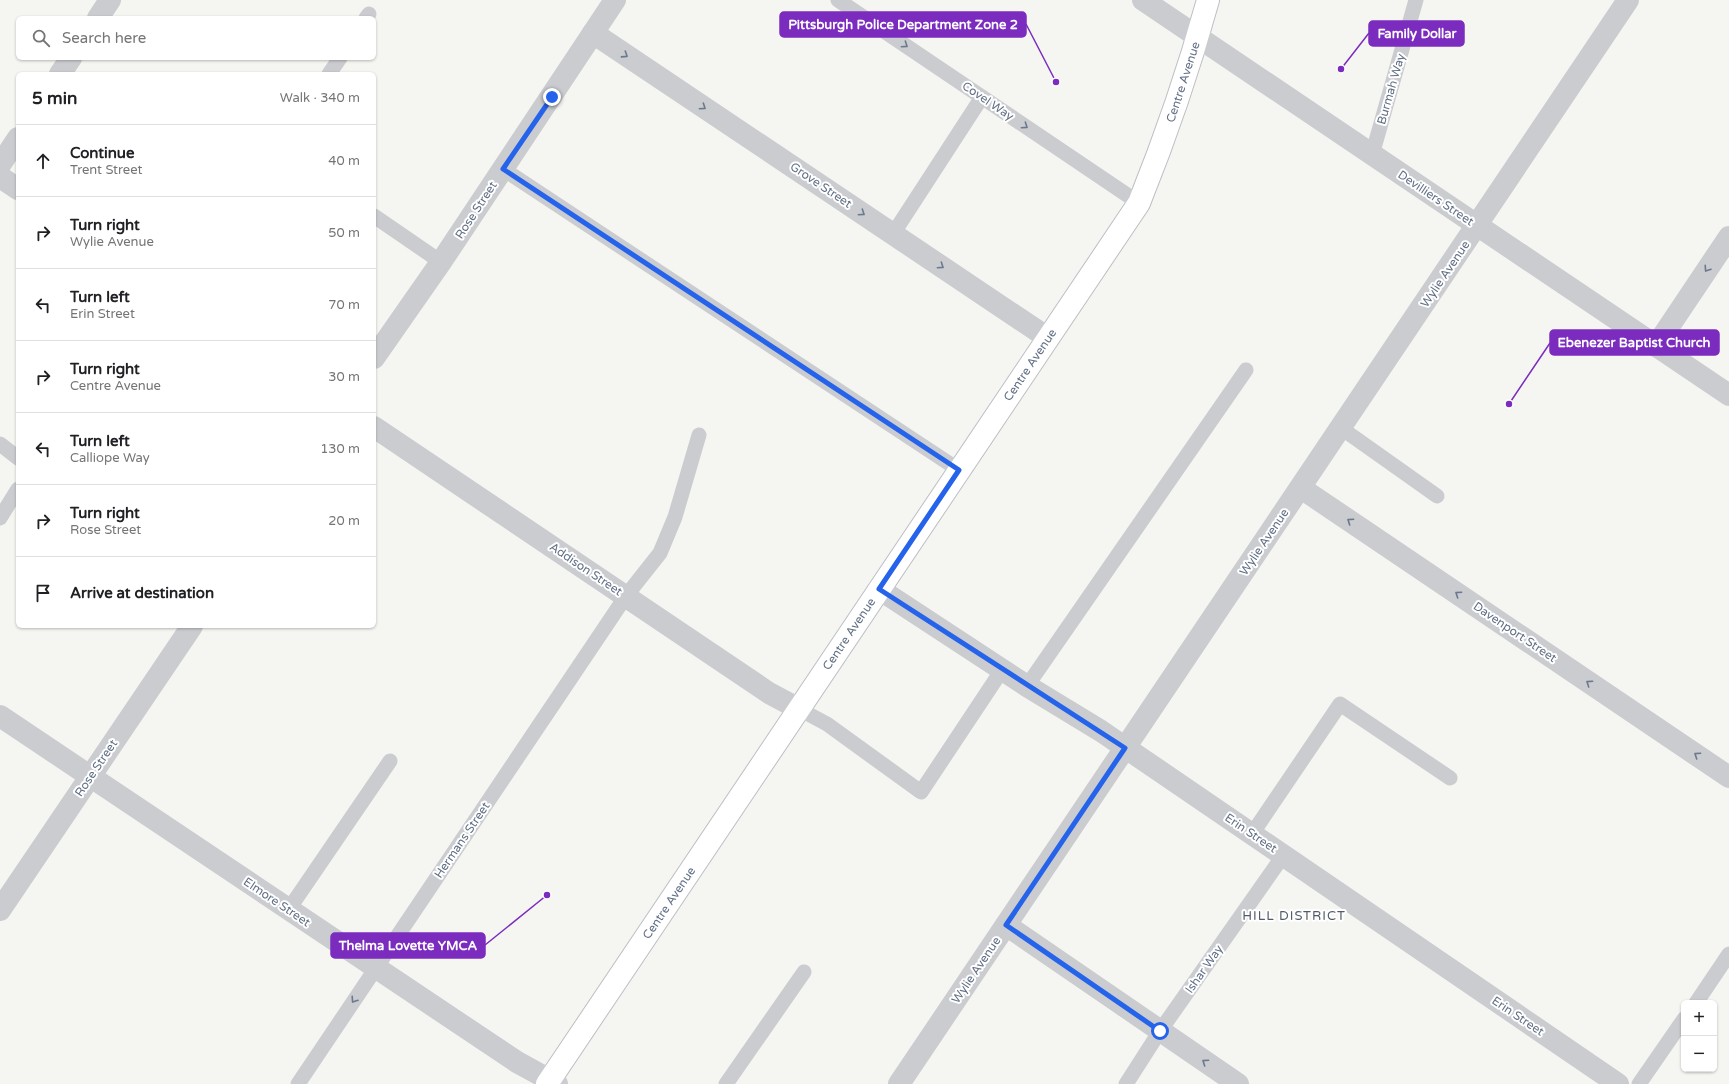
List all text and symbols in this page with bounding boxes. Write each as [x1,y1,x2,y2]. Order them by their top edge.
callout: Pittsburgh Police Department Zone 2 [780,12,1026,37]
search box [16,16,376,60]
text: Pittsburgh Police Department Zone 2 [788,17,1018,33]
callout: Family Dollar [1369,21,1464,46]
text: Family Dollar [1377,26,1458,42]
icon: search [30,27,52,49]
text: Search here [62,29,146,47]
one-way arrow [901,40,908,47]
street label: Centre Avenue [1163,40,1203,124]
one-way arrow [621,50,628,58]
street label: Burmah Way [1374,51,1408,126]
street label: Covel Way [960,79,1017,124]
text: 5 min [32,88,77,109]
route end [543,88,561,106]
text: Walk · 340 m [280,90,360,106]
one-way arrow [699,102,706,109]
one-way arrow [1021,121,1028,129]
text: Continue [70,144,134,162]
icon: ahead [32,150,54,172]
text: 40 m [328,153,360,169]
street label: Grove Street [788,159,855,211]
text: Trent Street [70,162,143,178]
street label: Devilliers Street [1395,167,1477,229]
street label: Rose Street [452,178,500,241]
one-way arrow [858,208,865,216]
text: Turn right [70,216,140,234]
icon: right [32,222,54,244]
text: 50 m [328,225,360,241]
text: Wylie Avenue [70,234,154,250]
street label: Wylie Avenue [1418,238,1473,310]
one-way arrow [937,261,944,269]
one-way arrow [1704,265,1712,272]
text: Turn left [70,288,130,306]
icon: left [32,294,54,316]
text: 70 m [328,297,360,313]
text: Erin Street [70,306,135,322]
street label: Centre Avenue [1001,326,1059,404]
callout: Ebenezer Baptist Church [1550,330,1719,355]
text: Ebenezer Baptist Church [1558,335,1711,351]
text: Turn right [70,360,140,378]
icon: right [32,366,54,388]
text: 30 m [328,369,360,385]
text: Centre Avenue [70,378,161,394]
text: Turn left [70,432,130,450]
icon: left [32,438,54,460]
text: 130 m [320,441,360,457]
text: Calliope Way [70,450,150,466]
text: Turn right [70,504,140,522]
street label: Wylie Avenue [1237,506,1292,578]
icon: right [32,510,54,532]
text: 20 m [328,513,360,529]
one-way arrow [1348,519,1355,526]
text: Rose Street [70,522,141,538]
street label: Addison Street [547,540,625,599]
icon: arrive [32,582,54,604]
text: Arrive at destination [70,584,214,602]
one-way arrow [1455,591,1462,599]
street label: Centre Avenue [820,595,878,673]
street label: Davenport Street [1471,599,1560,665]
one-way arrow [1586,680,1593,687]
street label: Rose Street [72,736,120,799]
one-way arrow [1694,753,1701,760]
street label: Hermans Street [431,799,493,881]
street label: Erin Street [1222,810,1280,856]
street label: Centre Avenue [640,864,698,942]
street label: Elmore Street [241,875,313,930]
district label: HILL DISTRICT [1242,908,1346,924]
callout: Thelma Lovette YMCA [331,933,485,958]
street label: Wylie Avenue [949,934,1004,1006]
text: Thelma Lovette YMCA [338,938,478,954]
street label: Ishar Way [1182,942,1226,996]
street label: Erin Street [1489,993,1547,1039]
one-way arrow [352,996,359,1003]
map controls [1681,1000,1717,1072]
button: + [1681,1000,1717,1036]
route start [1151,1022,1169,1040]
button: − [1681,1036,1717,1072]
one-way arrow [1203,1060,1210,1067]

